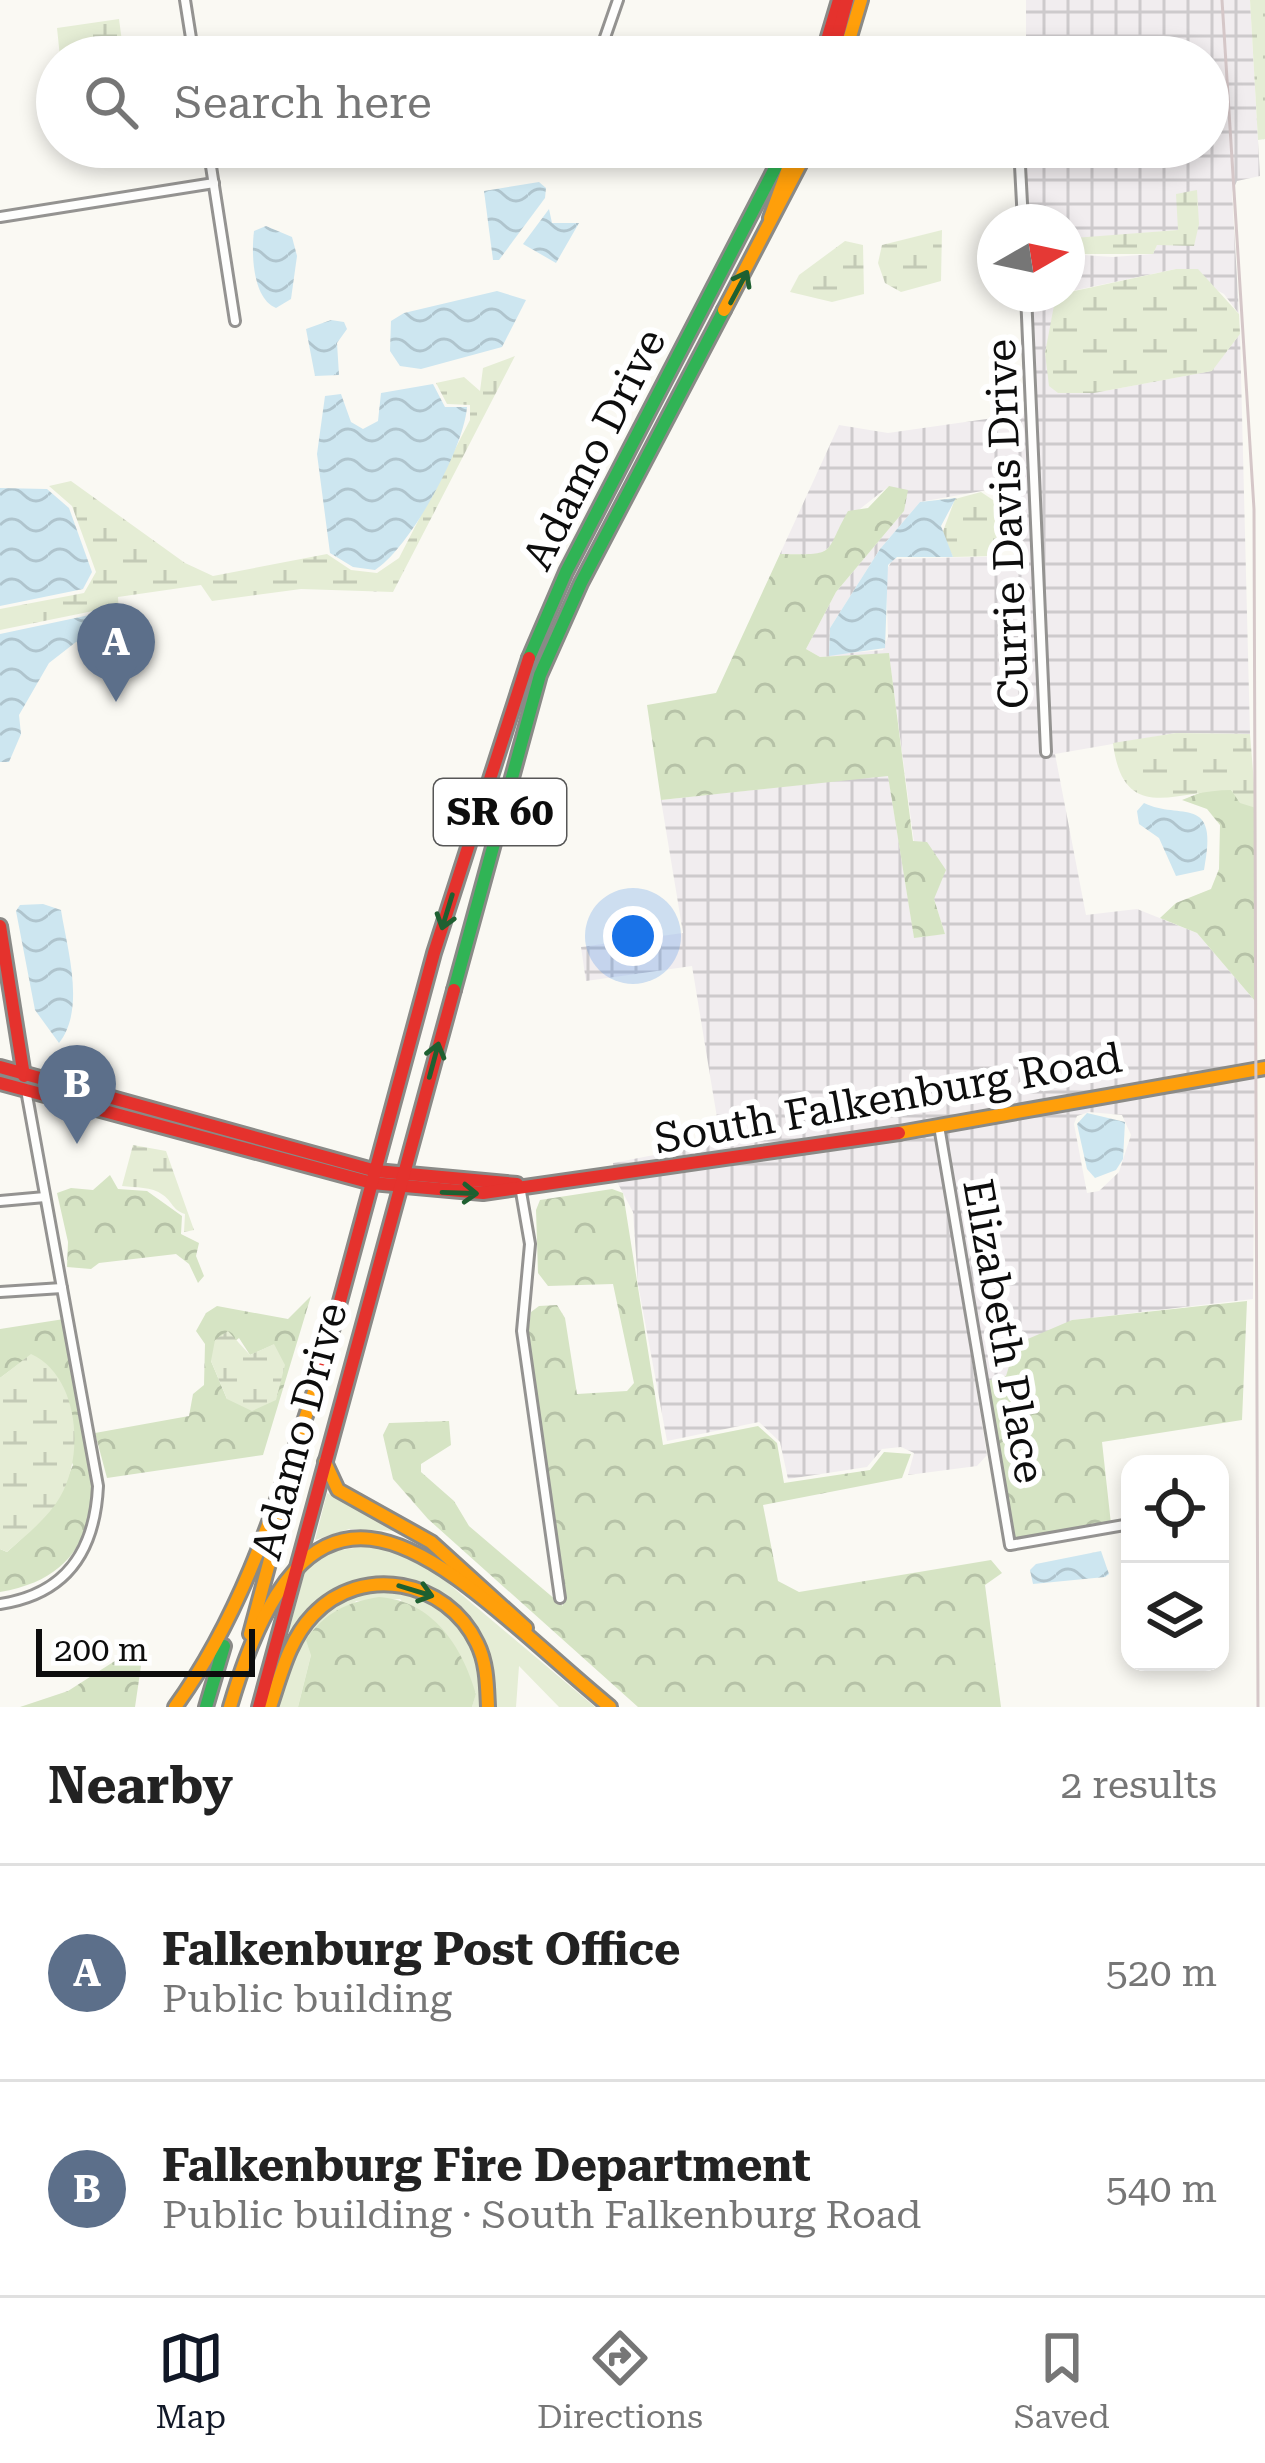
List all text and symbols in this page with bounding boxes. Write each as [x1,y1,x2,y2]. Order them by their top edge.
search box [36,36,1229,168]
icon: search [78,69,144,135]
text: Search here [174,76,432,129]
north arrow [977,204,1085,312]
one-way arrow [728,270,751,305]
street label: Adamo Drive [512,321,676,577]
street label: Currie Davis Drive [976,338,1038,710]
pin: A [77,603,155,702]
road number: SR 60 [434,779,566,845]
one-way arrow [435,892,457,930]
your location [603,906,663,966]
street label: South Falkenburg Road [651,1033,1126,1163]
one-way arrow [424,1042,446,1080]
pin: B [38,1045,116,1144]
street label: Elizabeth Place [953,1175,1055,1487]
one-way arrow [440,1181,479,1204]
street label: Adamo Drive [241,1297,357,1565]
map controls [1121,1455,1229,1671]
button: locate [1121,1455,1229,1563]
button: layers [1121,1563,1229,1671]
one-way arrow [396,1581,434,1603]
scale bar [36,1623,255,1676]
text: 200 m [54,1630,148,1669]
text: Nearby [48,1756,233,1815]
text: 2 results [1060,1762,1217,1808]
text: Falkenburg Post Office [162,1923,680,1976]
text: A [73,1950,101,1996]
text: 520 m [1106,1950,1217,1996]
text: Public building [162,1976,452,2022]
text: Falkenburg Fire Department [162,2139,811,2192]
text: B [73,2166,101,2212]
text: 540 m [1106,2166,1217,2212]
text: Public building · South Falkenburg Road [162,2192,921,2238]
tab: Map [155,2325,226,2436]
tab: Directions [537,2325,703,2436]
tab: Saved [1014,2325,1110,2436]

